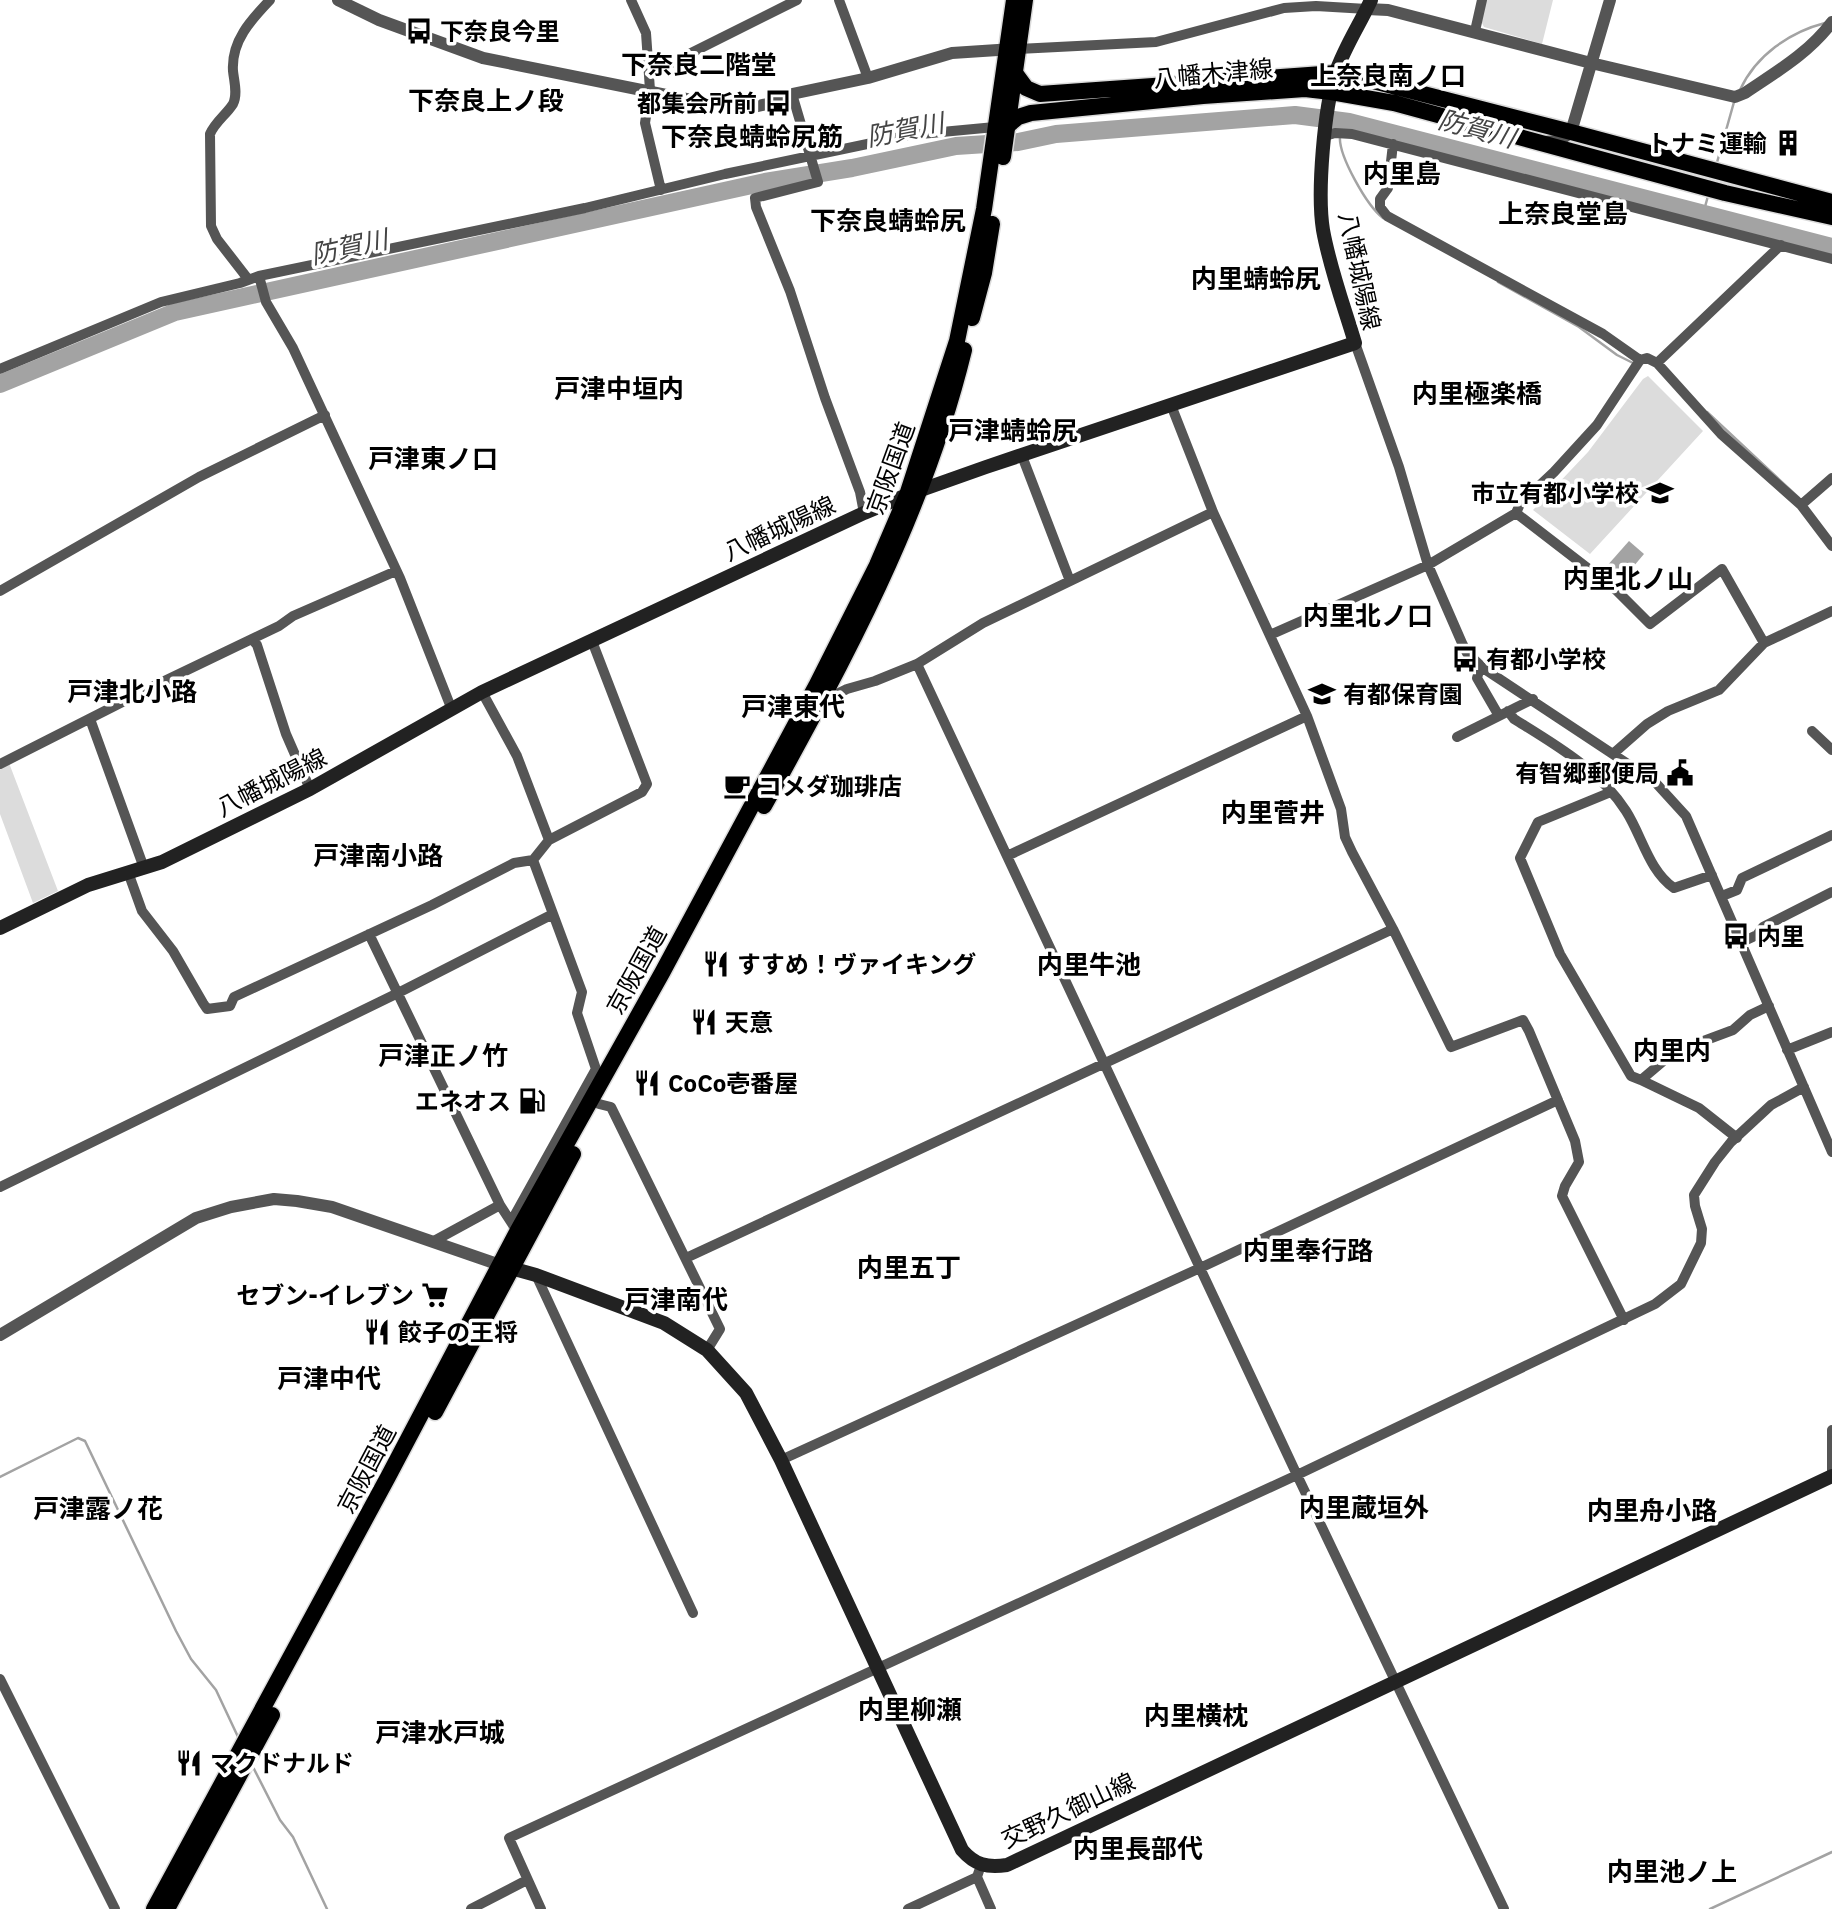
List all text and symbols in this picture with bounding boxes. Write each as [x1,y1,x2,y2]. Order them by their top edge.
place label: 下奈良今里 [440,15,560,47]
bus stop icon: 下奈良今里 [404,16,434,46]
district label: 下奈良二階堂 [621,47,777,81]
street label: 八幡木津線 [1152,52,1274,94]
district label: 上奈良南ノ口 [1310,58,1466,92]
district label: 下奈良上ノ段 [408,83,564,117]
place label: 都集会所前 [637,87,757,119]
bus stop icon: 都集会所前 [763,88,793,118]
water label: 防賀川 [1435,101,1522,155]
water label: 防賀川 [863,104,949,153]
district label: 下奈良蜻蛉尻筋 [661,119,843,153]
place label: トナミ運輸 [1647,127,1767,159]
building icon: トナミ運輸 [1773,128,1803,158]
district label: 内里島 [1363,156,1441,190]
district label: 上奈良堂島 [1498,196,1628,230]
district label: 下奈良蜻蛉尻 [810,203,966,237]
street label: 八幡城陽線 [1332,209,1388,333]
water label: 防賀川 [307,221,394,271]
district label: 内里蜻蛉尻 [1191,261,1321,295]
district label: 戸津中垣内 [554,371,684,405]
district label: 内里極楽橋 [1412,376,1542,410]
district label: 戸津蜻蛉尻 [948,413,1078,447]
street label: 京阪国道 [859,417,921,519]
district label: 戸津東ノ口 [368,441,498,475]
place label: 市立有都小学校 [1471,477,1639,509]
school or university icon: 市立有都小学校 [1645,478,1675,508]
street label: 八幡城陽線 [718,488,840,568]
district label: 内里北ノ山 [1563,561,1693,595]
district label: 内里北ノ口 [1303,598,1433,632]
place label: 有都小学校 [1486,643,1606,675]
bus stop icon: 有都小学校 [1450,644,1480,674]
district label: 戸津北小路 [67,674,197,708]
place label: 有都保育園 [1343,678,1463,710]
school or university icon: 有都保育園 [1307,679,1337,709]
district label: 戸津東代 [741,689,845,723]
street label: 八幡城陽線 [210,741,332,823]
place label: 有智郷郵便局 [1515,757,1659,789]
public building icon: 有智郷郵便局 [1665,758,1695,788]
place label: コメダ珈琲店 [758,770,902,802]
cafe icon: コメダ珈琲店 [722,771,752,801]
district label: 内里菅井 [1221,795,1325,829]
district label: 戸津南小路 [313,838,443,872]
street label: 京阪国道 [599,920,673,1020]
place label: 内里 [1757,920,1805,952]
bus stop icon: 内里 [1721,921,1751,951]
district label: 内里牛池 [1037,947,1141,981]
place label: すすめ！ヴァイキング [737,948,976,980]
restaurant icon: すすめ！ヴァイキング [701,949,731,979]
place label: 天意 [725,1006,773,1038]
restaurant icon: 天意 [689,1007,719,1037]
district label: 内里内 [1633,1033,1711,1067]
district label: 戸津正ノ竹 [378,1038,508,1072]
place label: CoCo壱番屋 [668,1067,798,1099]
restaurant icon: CoCo壱番屋 [632,1068,662,1098]
place label: エネオス [415,1085,511,1117]
fuel station icon: エネオス [517,1086,547,1116]
district label: 内里奉行路 [1243,1233,1373,1267]
district label: 内里五丁 [857,1250,961,1284]
place label: セブン-イレブン [236,1279,414,1311]
supermarket icon: セブン-イレブン [420,1280,450,1310]
district label: 戸津南代 [624,1282,728,1316]
place label: 餃子の王将 [398,1316,518,1348]
restaurant icon: 餃子の王将 [362,1317,392,1347]
district label: 戸津中代 [277,1361,381,1395]
street label: 京阪国道 [329,1419,403,1519]
district label: 内里蔵垣外 [1299,1490,1429,1524]
district label: 戸津露ノ花 [33,1491,163,1525]
district label: 内里舟小路 [1587,1493,1717,1527]
district label: 内里柳瀬 [858,1692,962,1726]
district label: 内里横枕 [1144,1698,1248,1732]
district label: 戸津水戸城 [375,1715,505,1749]
place label: マクドナルド [210,1747,354,1779]
restaurant icon: マクドナルド [174,1748,204,1778]
street label: 交野久御山線 [996,1765,1140,1855]
district label: 内里長部代 [1073,1831,1203,1865]
district label: 内里池ノ上 [1607,1854,1737,1888]

